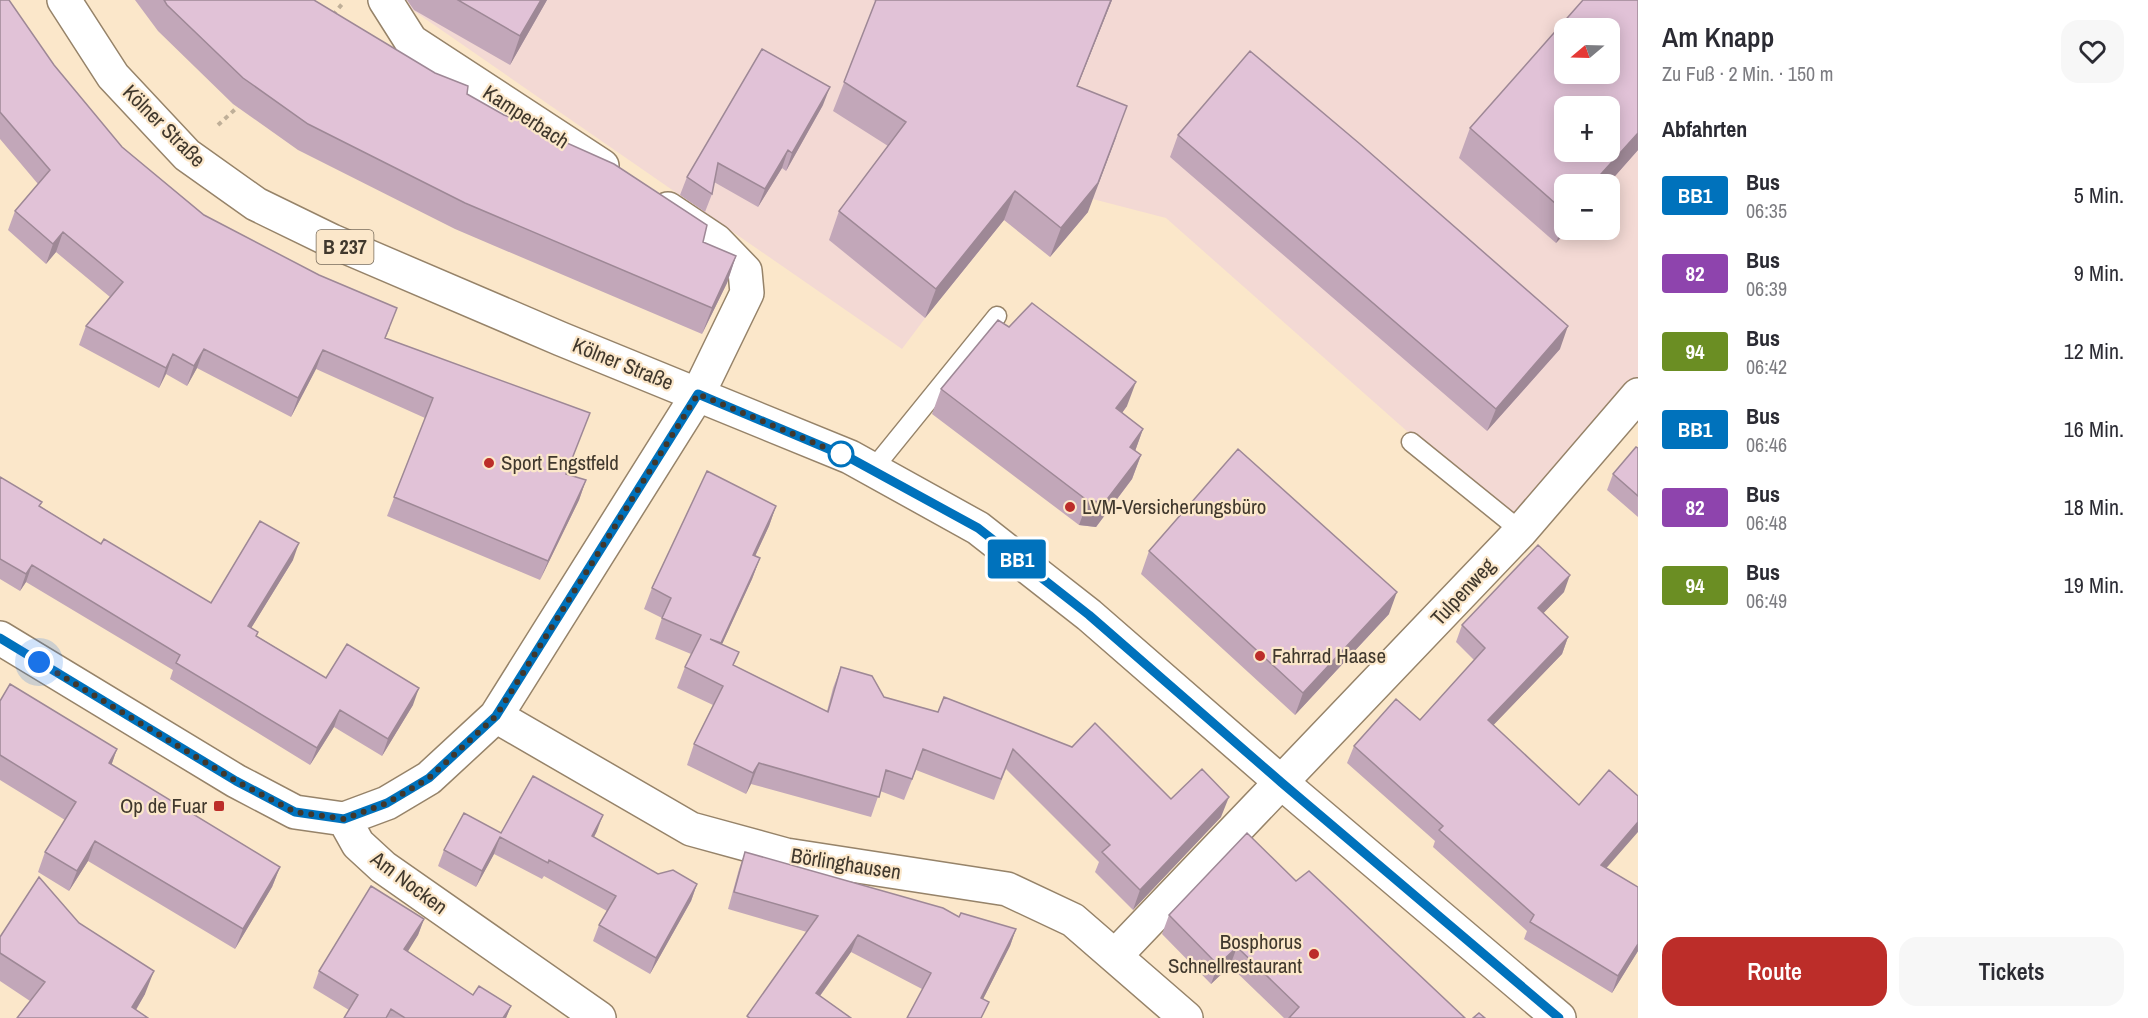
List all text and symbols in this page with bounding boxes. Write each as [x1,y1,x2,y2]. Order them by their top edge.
north arrow [1554,18,1620,84]
map controls [1554,18,1620,240]
text: Am Knapp [1662,18,1774,56]
button: heart [2061,20,2124,83]
text: Zu Fuß · 2 Min. · 150 m [1662,60,1833,87]
street label: Kölner Straße [117,78,212,173]
street label: Kamperbach [477,78,575,155]
button: + [1554,96,1620,162]
text: Abfahrten [1662,114,1747,144]
text: Bus [1746,167,1780,197]
button: − [1554,174,1620,240]
text: 5 Min. [2074,180,2124,210]
text: BB1 [1678,181,1712,210]
text: 06:35 [1746,197,1787,224]
road number: B 237 [316,230,374,264]
text: Bus [1746,245,1780,275]
text: 9 Min. [2074,258,2124,288]
text: 82 [1685,259,1705,288]
text: 06:39 [1746,275,1787,302]
text: Bus [1746,323,1780,353]
street label: Kölner Straße [568,330,678,397]
text: 12 Min. [2064,336,2124,366]
text: 94 [1685,337,1705,366]
text: 06:42 [1746,353,1787,380]
text: Bus [1746,401,1780,431]
text: 16 Min. [2064,414,2124,444]
text: BB1 [1678,415,1712,444]
text: 06:46 [1746,431,1787,458]
unlabelled marker [828,441,854,467]
place label: Sport Engstfeld [501,448,619,477]
marker: Sport Engstfeld [482,456,496,470]
text: Bus [1746,479,1780,509]
place label: LVM-Versicherungsbüro [1082,492,1266,521]
text: 18 Min. [2064,492,2124,522]
text: 82 [1685,493,1705,522]
marker: LVM-Versicherungsbüro [1063,500,1077,514]
text: 06:48 [1746,509,1787,536]
line badge: BB1 [982,540,1052,578]
text: BB1 [1000,545,1034,574]
street label: Tulpenweg [1424,551,1502,632]
text: Bus [1746,557,1780,587]
text: 19 Min. [2064,570,2124,600]
text: 94 [1685,571,1705,600]
text: 06:49 [1746,587,1787,614]
place label: Fahrrad Haase [1272,641,1386,670]
your location [24,647,54,677]
marker: Fahrrad Haase [1253,649,1267,663]
place label: Op de Fuar [120,791,207,820]
marker: Op de Fuar [212,799,226,813]
street label: Börlinghausen [789,840,903,887]
street label: Am Nocken [364,844,454,921]
place label: Bosphorus Schnellrestaurant [1168,927,1302,980]
button: Route [1662,937,1887,1006]
button: Tickets [1899,937,2124,1006]
marker: Bosphorus Schnellrestaurant [1307,947,1321,961]

